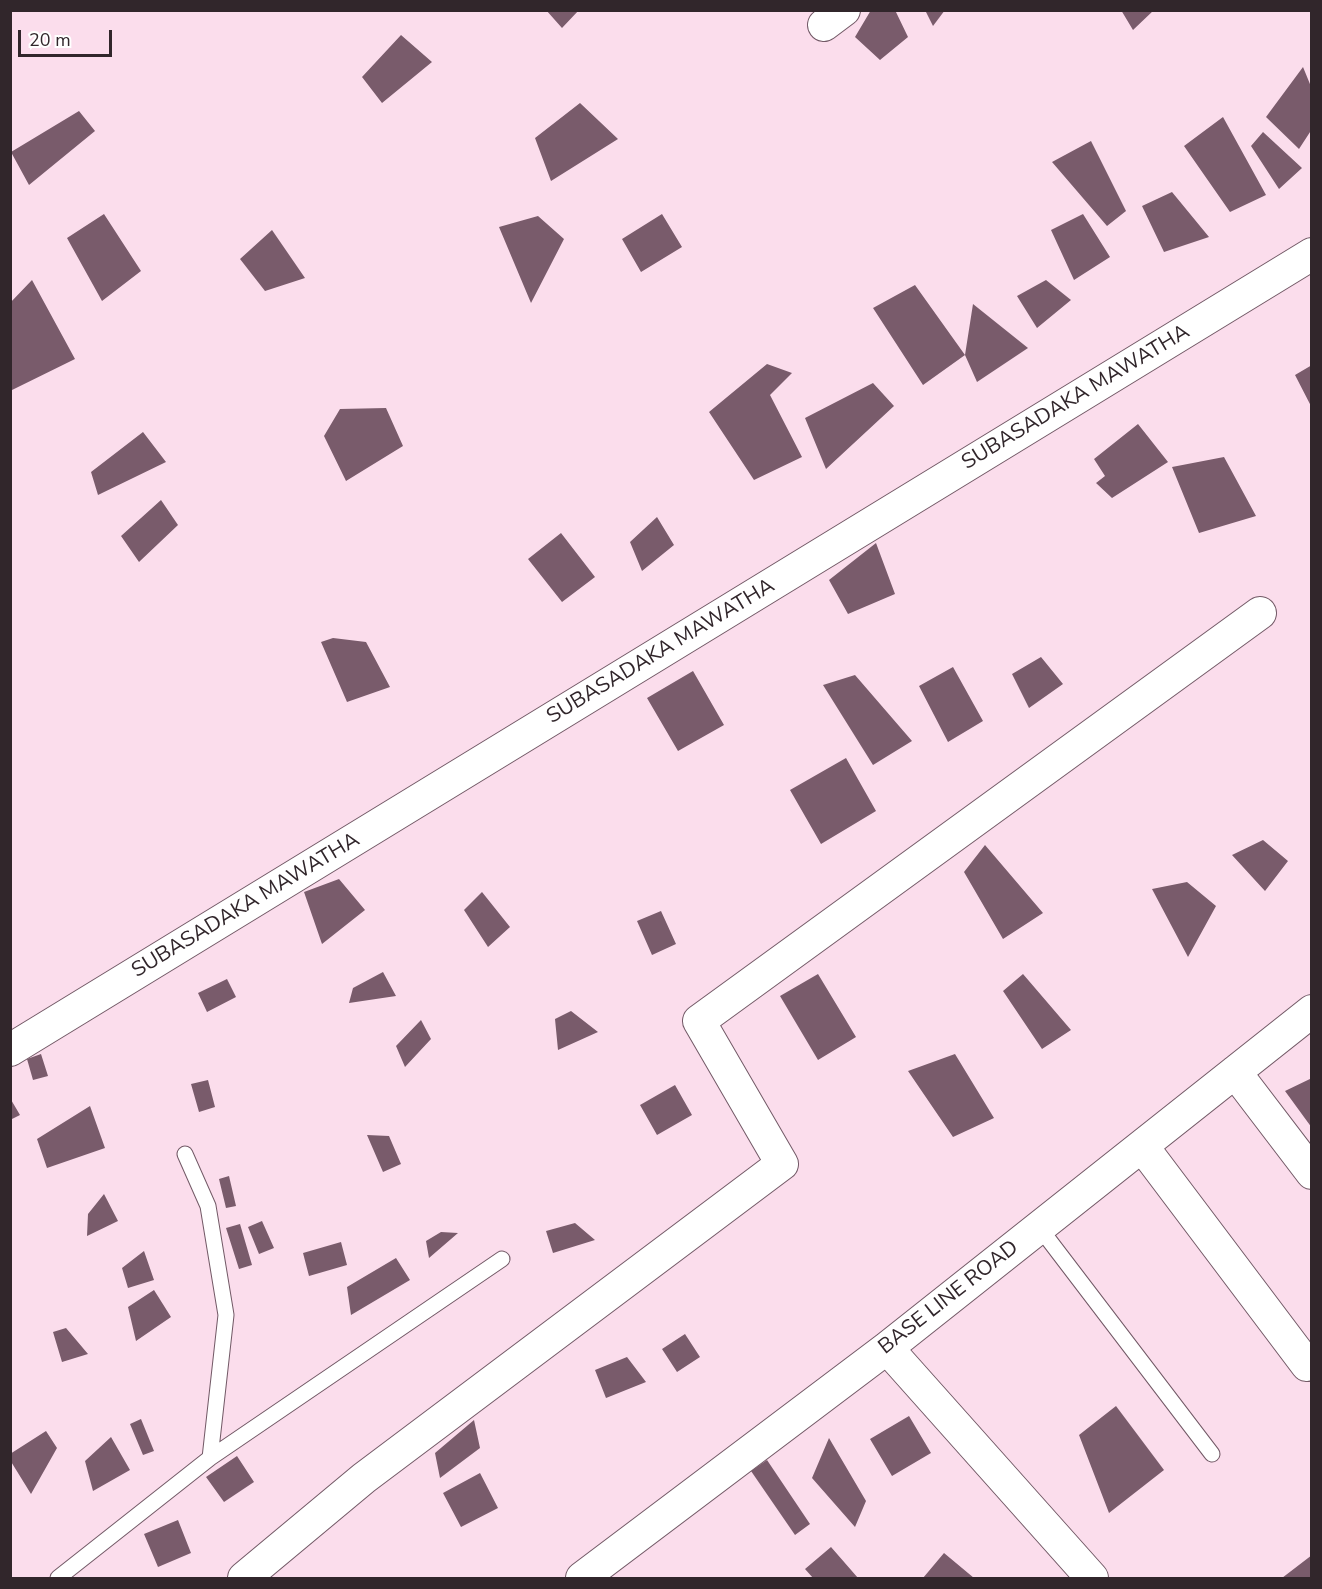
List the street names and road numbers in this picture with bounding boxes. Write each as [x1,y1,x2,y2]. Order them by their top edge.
street label: SUBASADAKA MAWATHA [958,320,1194,476]
street label: SUBASADAKA MAWATHA [543,574,779,730]
street label: SUBASADAKA MAWATHA [128,828,364,984]
street label: BASE LINE ROAD [874,1236,1024,1360]

